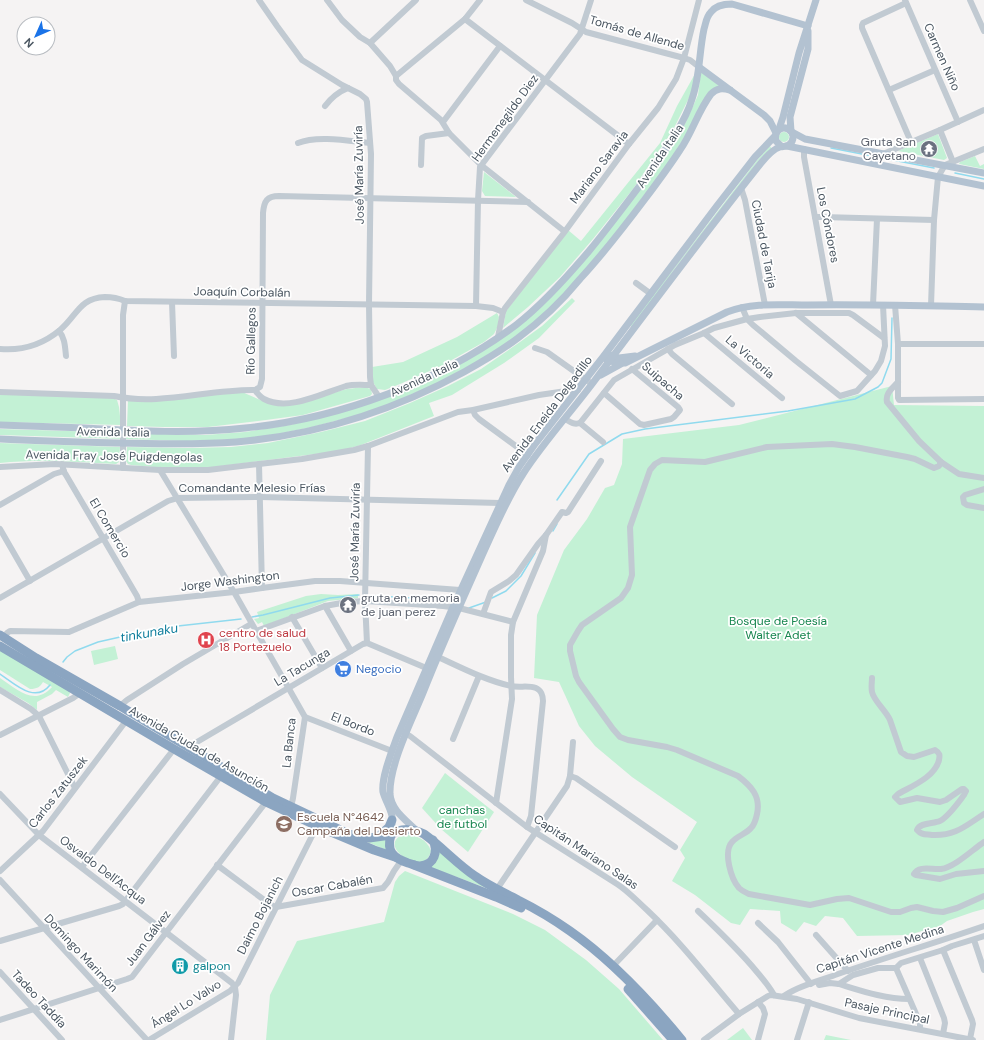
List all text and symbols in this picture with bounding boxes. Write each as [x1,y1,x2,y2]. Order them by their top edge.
street label: Tomás de Allende [588,12,687,54]
north arrow [16,16,56,56]
street label: Carmen Niño [920,21,964,93]
text: N [21,35,37,51]
street label: Hermenegildo Diez [468,71,542,165]
street label: Avenida Italia [633,121,687,191]
street label: José María Zuviría [350,125,368,225]
street label: Mariano Saravia [566,127,632,207]
place label: Gruta San Cayetano [861,134,916,164]
temple icon: Gruta San Cayetano [919,139,939,159]
street label: Los Cóndores [813,186,843,264]
street label: Ciudad de Tarija [748,198,780,290]
street label: Joaquín Corbalán [193,283,291,301]
street label: Río Gallegos [242,307,260,375]
street label: La Victoria [722,332,778,382]
street label: Avenida Eneida Delgadillo [498,353,596,475]
street label: Avenida Italia [387,355,461,401]
street label: Suipacha [638,358,688,404]
street label: Avenida Italia [76,423,150,441]
street label: Avenida Fray José Puigdengolas [26,446,202,466]
street label: Comandante Melesio Frías [178,480,326,496]
street label: José María Zuviría [346,482,364,582]
street label: El Comercio [86,495,134,561]
street label: Jorge Washington [180,567,280,595]
place label: gruta en memoria de juan perez [361,590,460,620]
temple icon: gruta en memoria de juan perez [338,595,358,615]
park label: Bosque de Poesía Walter Adet [729,613,827,643]
water label: tinkunaku [119,619,180,646]
place label: centro de salud 18 Portezuelo [219,625,306,655]
hospital icon: centro de salud 18 Portezuelo [196,630,216,650]
street label: La Tacunga [271,644,333,690]
supermarket icon: Negocio [333,659,353,679]
place label: Negocio [356,661,402,677]
street label: Avenida Ciudad de Asunción [126,702,272,796]
street label: El Bordo [329,708,377,740]
street label: La Banca [278,717,300,769]
street label: Carlos Zatuszek [25,753,91,831]
park label: canchas de futbol [437,802,487,832]
place label: Escuela N°4642 Campaña del Desierto [297,809,421,839]
street label: Capitán Mariano Salas [530,811,642,893]
school or university icon: Escuela N°4642 Campaña del Desierto [274,814,294,834]
street label: Osvaldo Dell'Acqua [56,832,150,908]
street label: Oscar Cabalén [290,871,374,901]
street label: Daimo Bojanich [233,873,287,957]
street label: Juan Gálvez [122,907,174,969]
street label: Domingo Marimón [41,911,121,996]
street label: Capitán Vicente Medina [814,921,946,977]
building icon: galpon [170,956,190,976]
place label: galpon [193,958,231,974]
street label: Tadeo Taddía [8,967,70,1031]
street label: Ángel Lo Valvo [148,976,224,1032]
street label: Pasaje Principal [843,994,931,1028]

